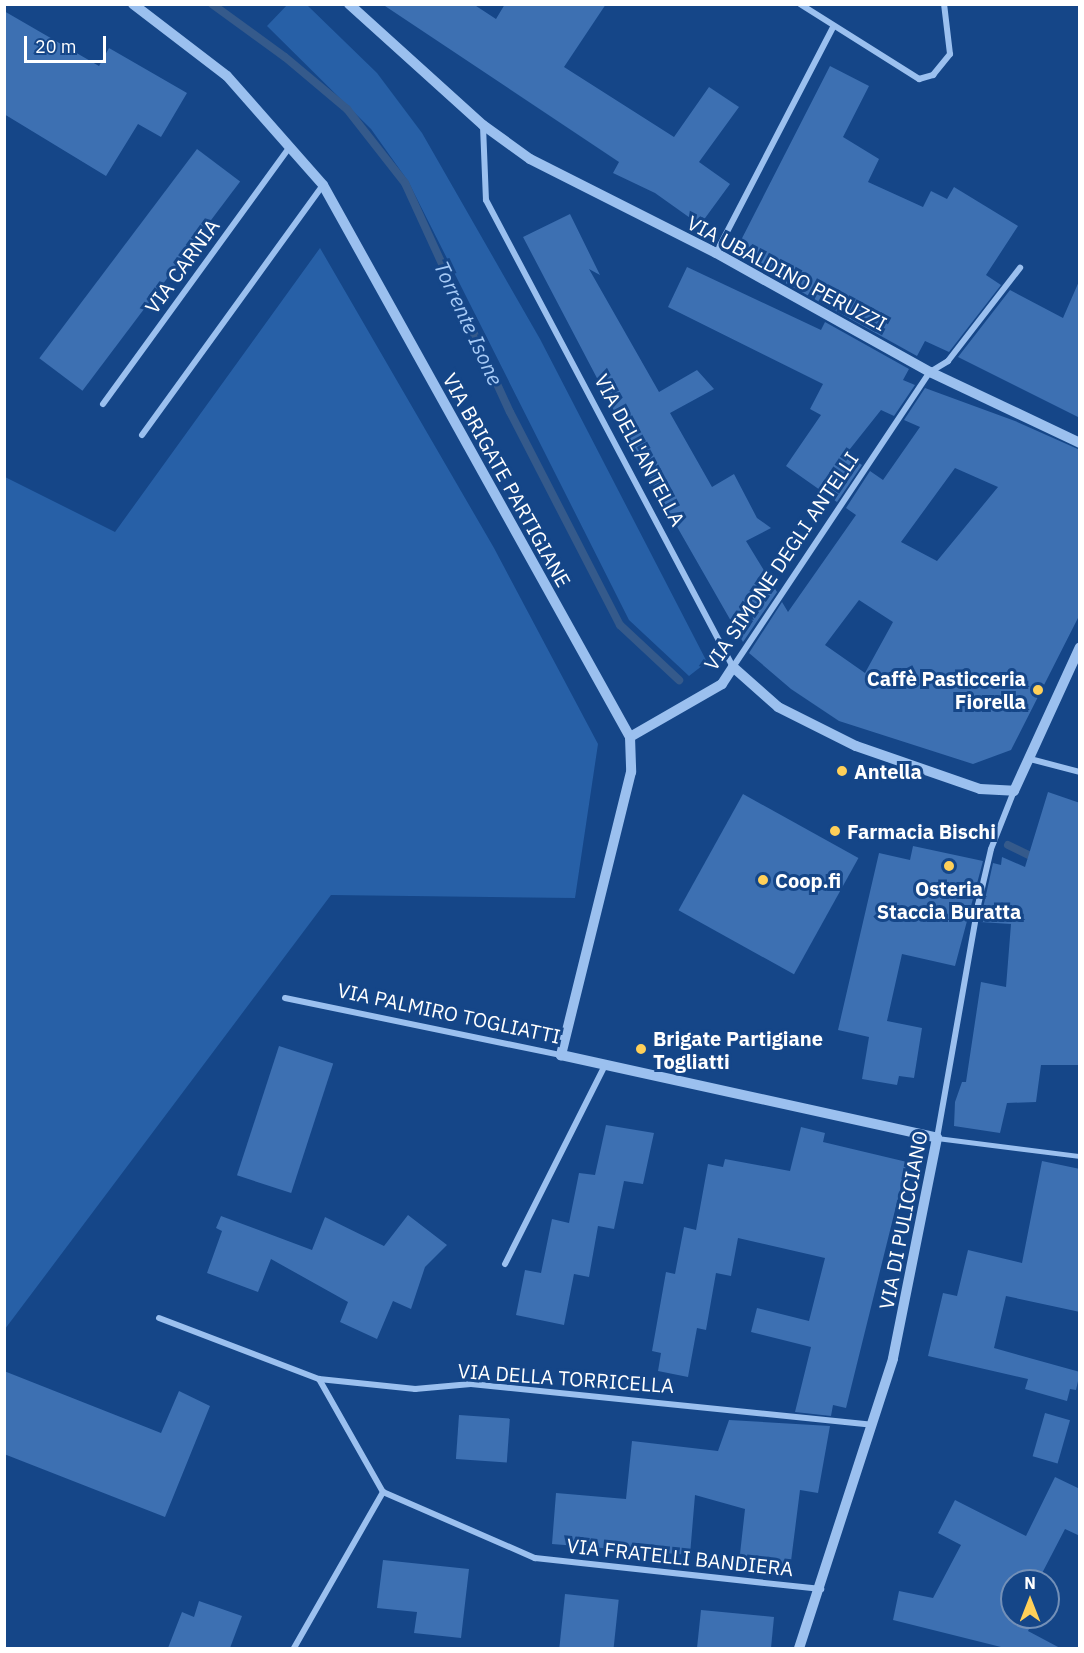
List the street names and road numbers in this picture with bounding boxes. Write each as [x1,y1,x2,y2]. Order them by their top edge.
street label: VIA UBALDINO PERUZZI [683,210,891,336]
street label: VIA CARNIA [140,214,224,318]
street label: VIA BRIGATE PARTIGIANE [438,369,576,591]
street label: VIA DELL'ANTELLA [590,370,690,530]
street label: VIA SIMONE DEGLI ANTELLI [699,447,863,675]
street label: VIA PALMIRO TOGLIATTI [335,978,563,1048]
street label: VIA DI PULICCIANO [874,1129,932,1311]
street label: VIA DELLA TORRICELLA [457,1358,675,1398]
street label: VIA FRATELLI BANDIERA [566,1533,794,1581]

